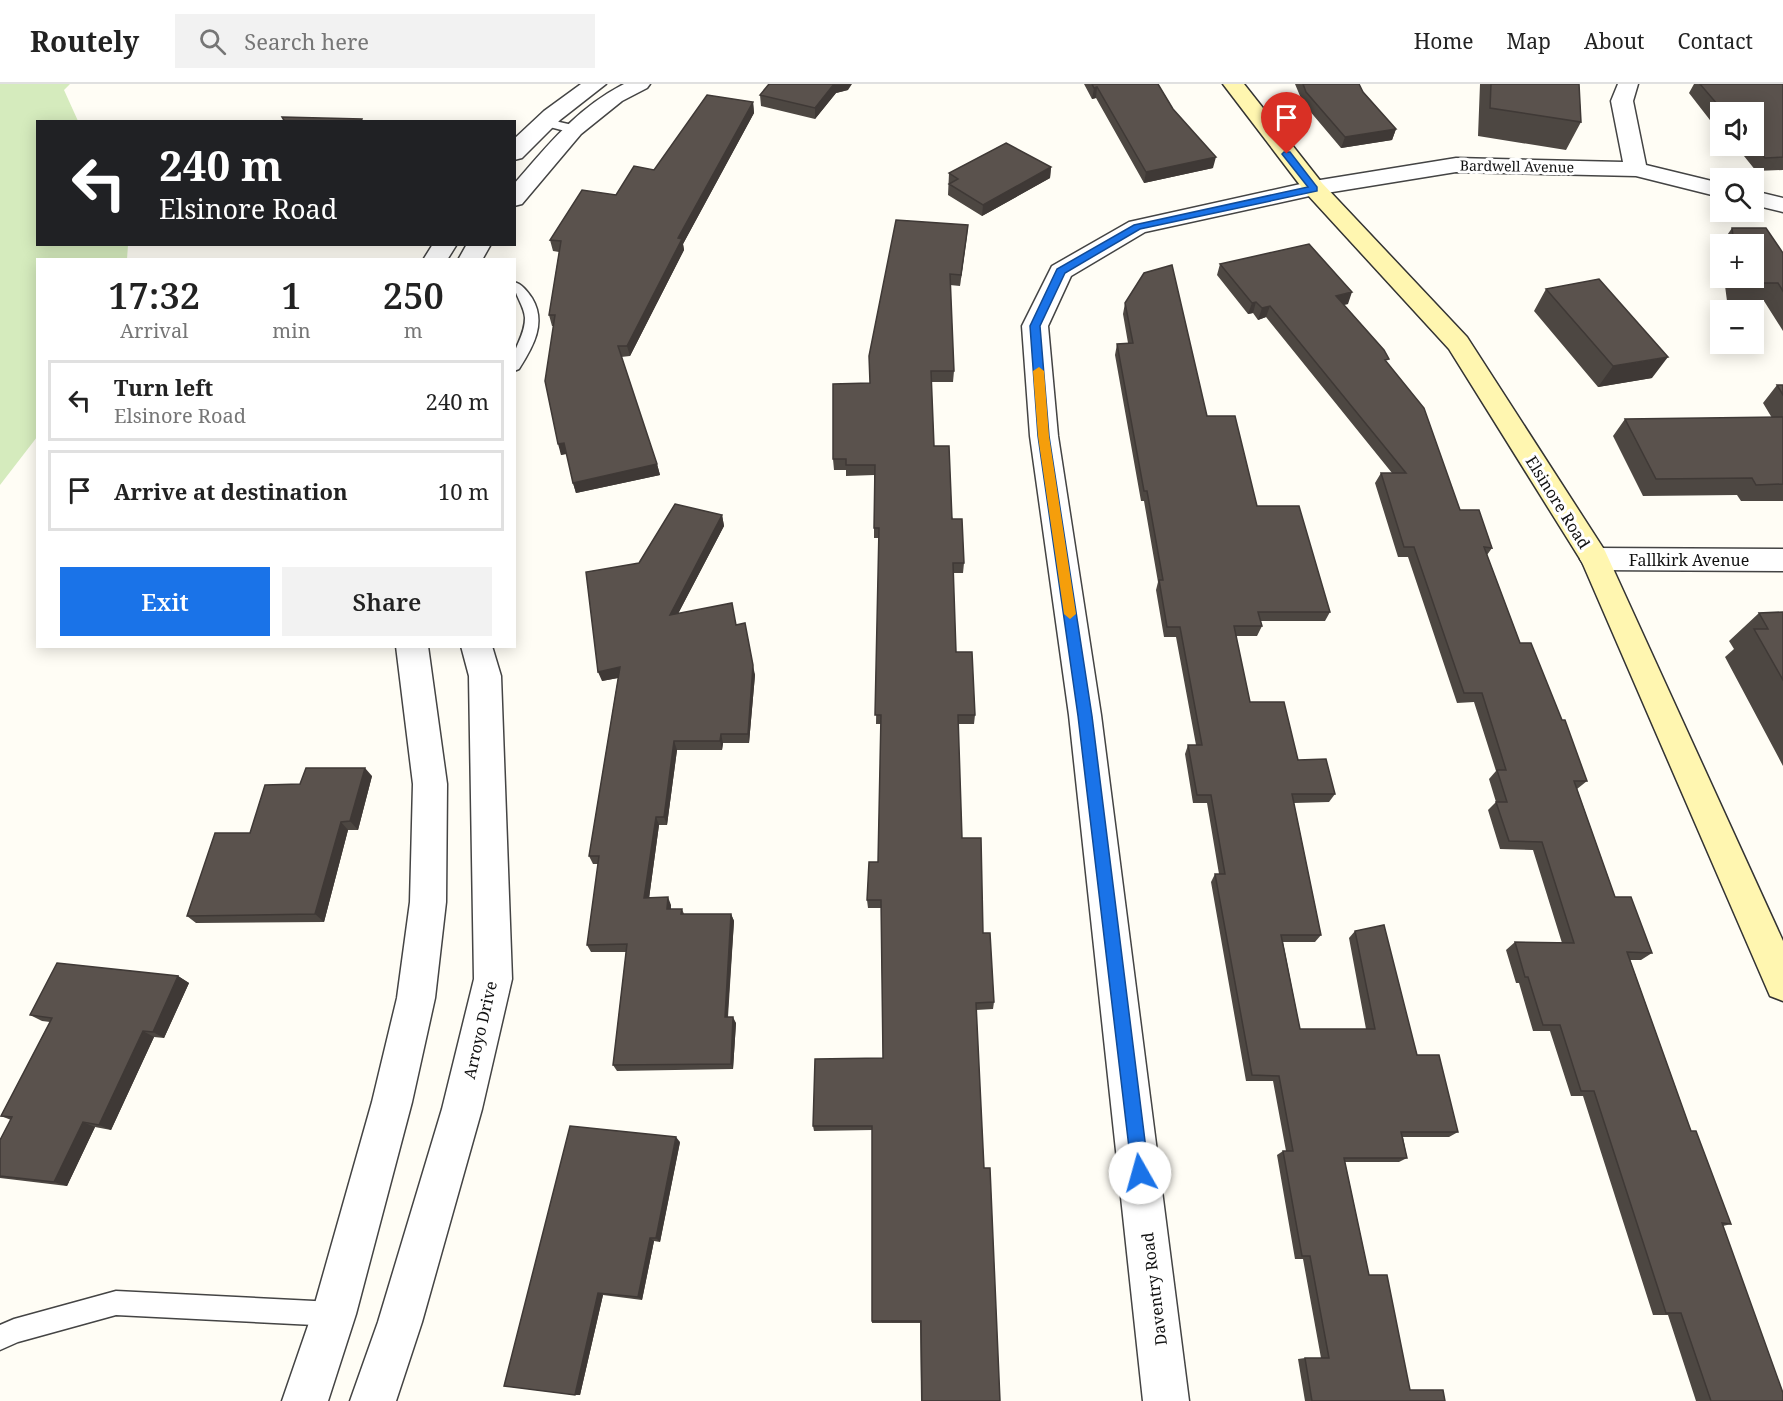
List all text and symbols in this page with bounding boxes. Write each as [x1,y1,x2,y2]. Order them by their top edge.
search box [175,14,595,68]
text: Routely [30,22,139,60]
icon: search [196,25,229,58]
text: Search here [244,26,369,56]
text: Home [1414,27,1474,55]
text: Map [1507,27,1551,55]
text: About [1584,27,1645,55]
text: Contact [1678,27,1753,55]
pin [1261,92,1312,154]
icon: arrive [1270,101,1303,134]
map controls [1710,102,1764,354]
button: sound [1710,102,1764,156]
text: 240 m [159,136,283,193]
icon: left [60,144,138,222]
street label: Bardwell Avenue [1460,156,1574,176]
button: search [1710,168,1764,222]
text: Elsinore Road [159,190,337,227]
button: + [1710,234,1764,288]
text: 17:32 [108,271,200,320]
text: 1 [281,271,302,320]
text: 250 [383,271,444,320]
button: − [1710,300,1764,354]
text: Arrival [120,317,188,344]
text: min [272,317,311,344]
text: m [404,317,423,344]
text: Turn left [114,372,213,402]
icon: left [63,384,96,417]
text: 240 m [426,386,489,416]
text: Elsinore Road [114,402,246,429]
street label: Elsinore Road [1521,451,1595,553]
icon: arrive [63,474,96,507]
text: Arrive at destination [114,476,348,506]
text: 10 m [438,476,489,506]
street label: Fallkirk Avenue [1629,549,1749,571]
button: Exit [60,567,270,636]
button: Share [282,567,492,636]
street label: Arroyo Drive [458,979,502,1081]
position arrow [1108,1141,1172,1205]
street label: Daventry Road [1136,1231,1172,1347]

